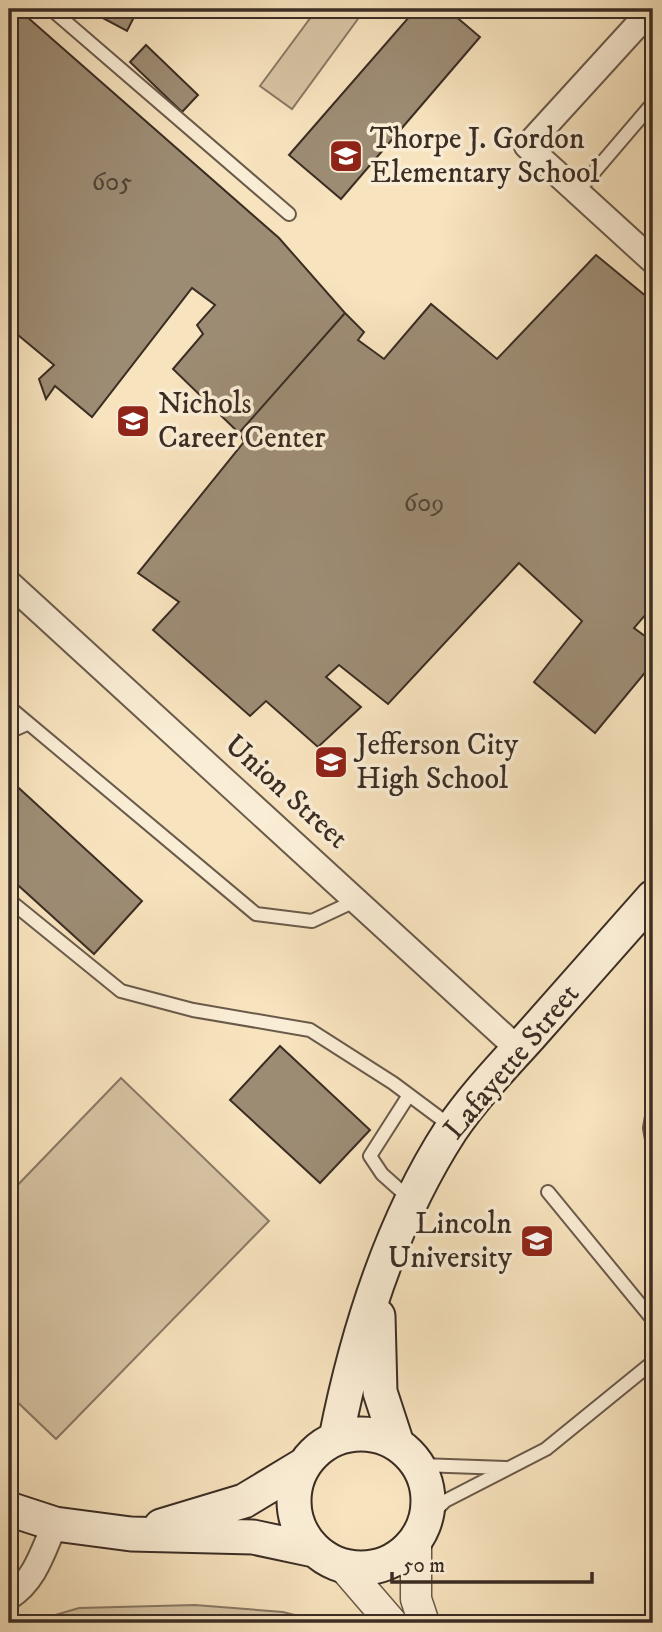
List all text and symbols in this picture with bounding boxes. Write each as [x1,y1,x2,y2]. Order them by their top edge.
place label: Thorpe J. Gordon Elementary School [370,121,599,192]
school or university icon: Thorpe J. Gordon Elementary School [327,137,365,175]
house number: 605 [92,166,132,199]
place label: Nichols Career Center [158,386,325,457]
school or university icon: Nichols Career Center [114,402,152,440]
house number: 609 [404,487,444,520]
street label: Union Street [217,727,355,857]
place label: Jefferson City High School [353,727,519,798]
school or university icon: Jefferson City High School [312,743,350,781]
street label: Lafayette Street [436,976,588,1148]
place label: Lincoln University [388,1206,513,1277]
school or university icon: Lincoln University [518,1222,556,1260]
scale bar [392,1541,592,1585]
text: 50 m [403,1553,445,1579]

